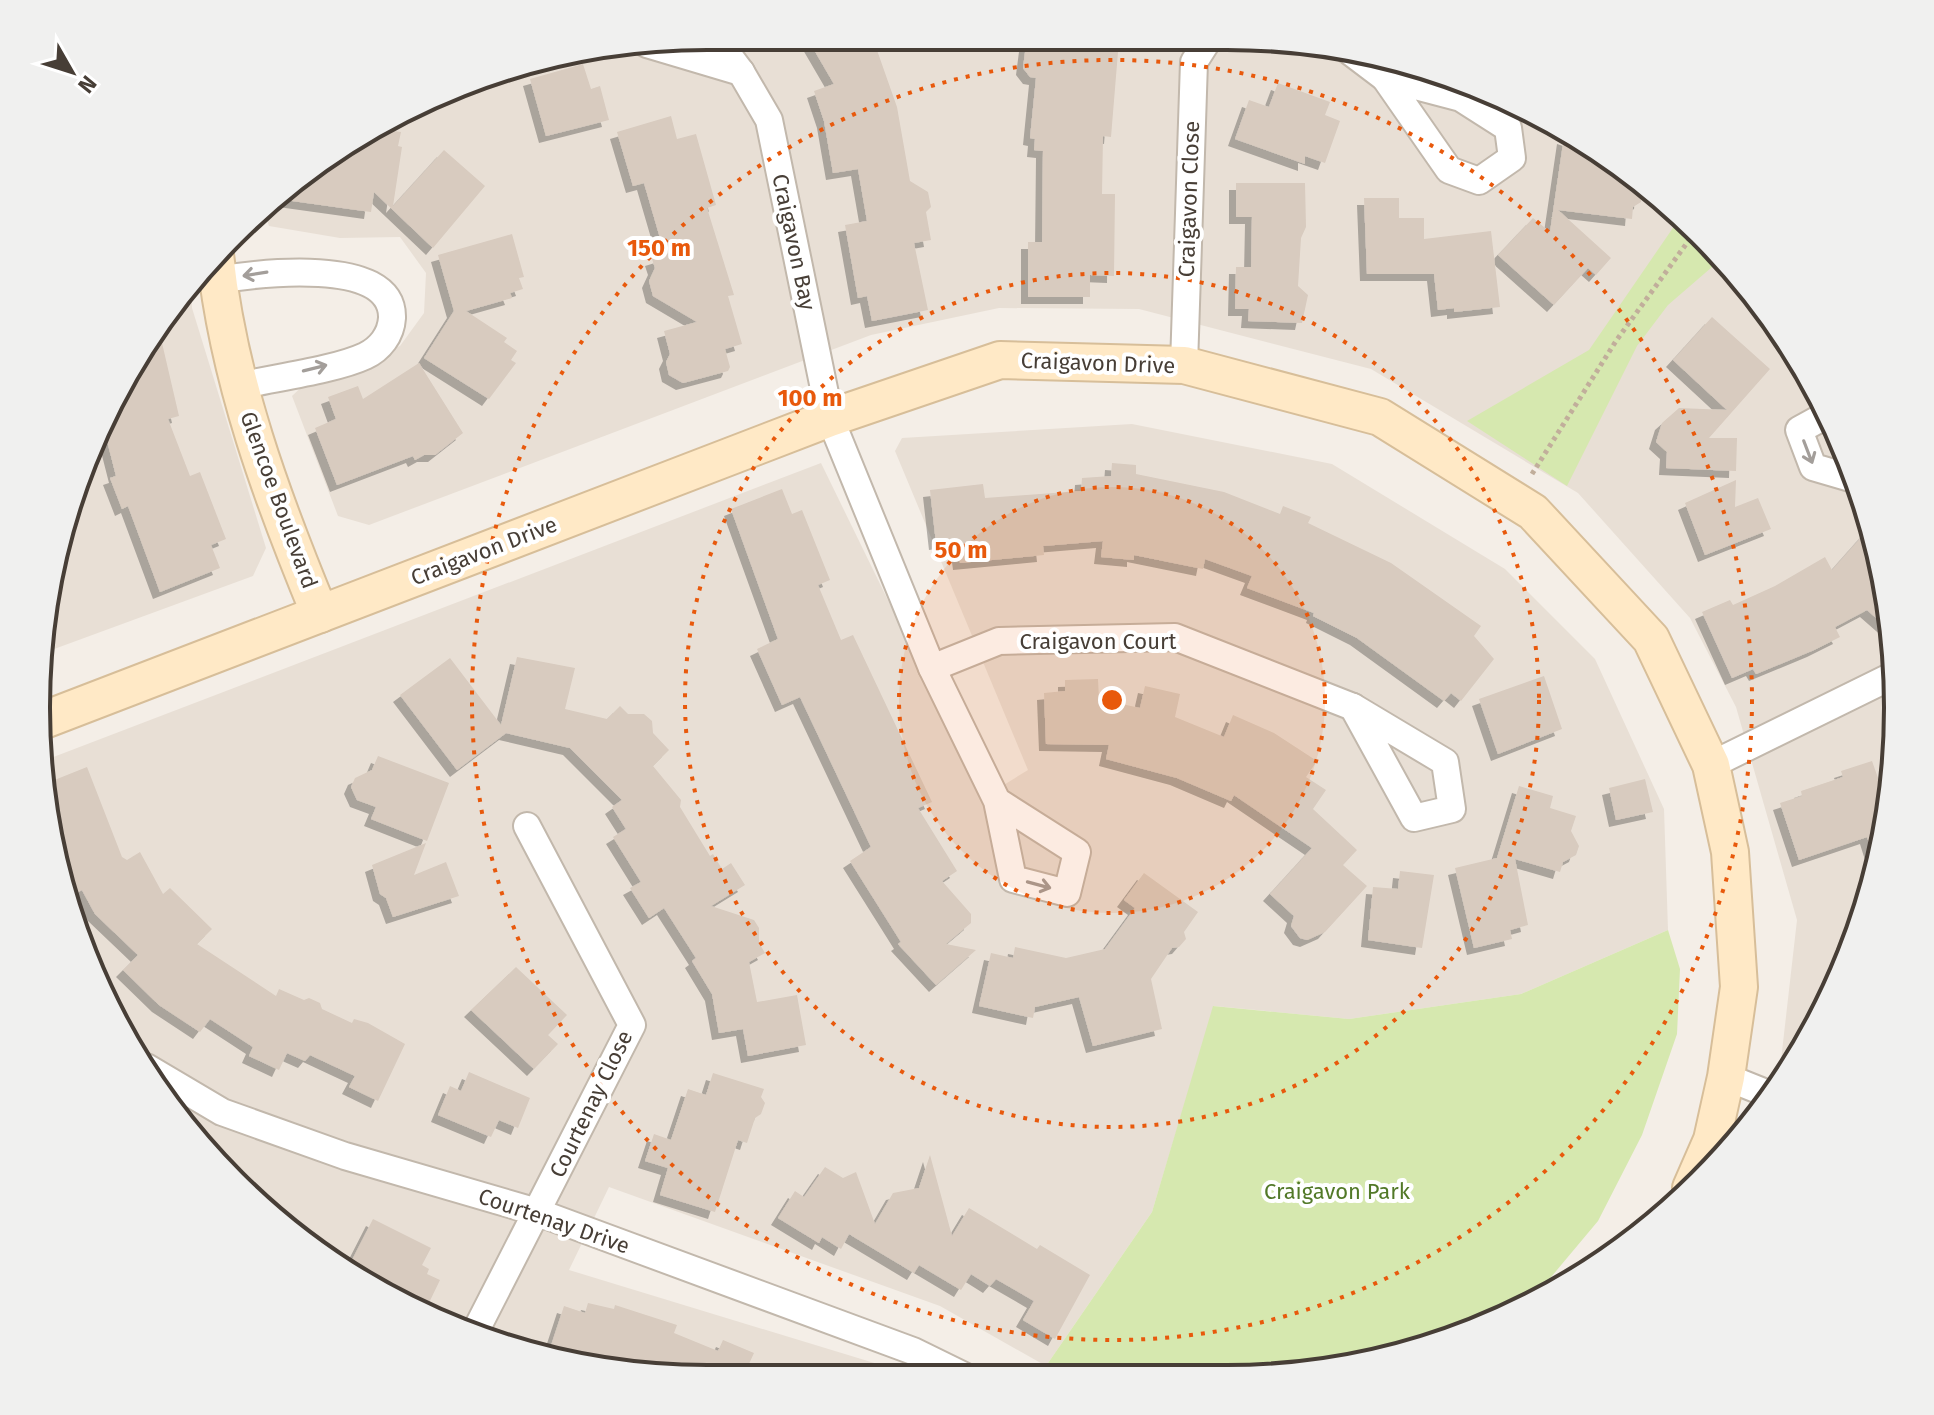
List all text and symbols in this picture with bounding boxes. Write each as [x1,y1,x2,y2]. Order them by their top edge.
north arrow [32,32,112,112]
text: N [72,70,102,98]
street label: Craigavon Close [1173,120,1205,278]
street label: Craigavon Bay [766,171,822,313]
text: 150 m [627,234,691,262]
one-way arrow [243,267,268,282]
street label: Craigavon Drive [1020,347,1176,379]
one-way arrow [301,360,327,375]
text: 100 m [777,384,843,412]
street label: Glencoe Boulevard [234,408,324,592]
one-way arrow [1802,439,1816,464]
street label: Craigavon Drive [407,511,561,591]
text: 50 m [935,536,987,564]
street label: Craigavon Court [1020,628,1176,655]
centre of rings [1098,686,1126,714]
one-way arrow [1025,879,1051,894]
street label: Courtenay Close [544,1026,638,1182]
park label: Craigavon Park [1264,1178,1411,1205]
street label: Courtenay Drive [475,1182,633,1260]

